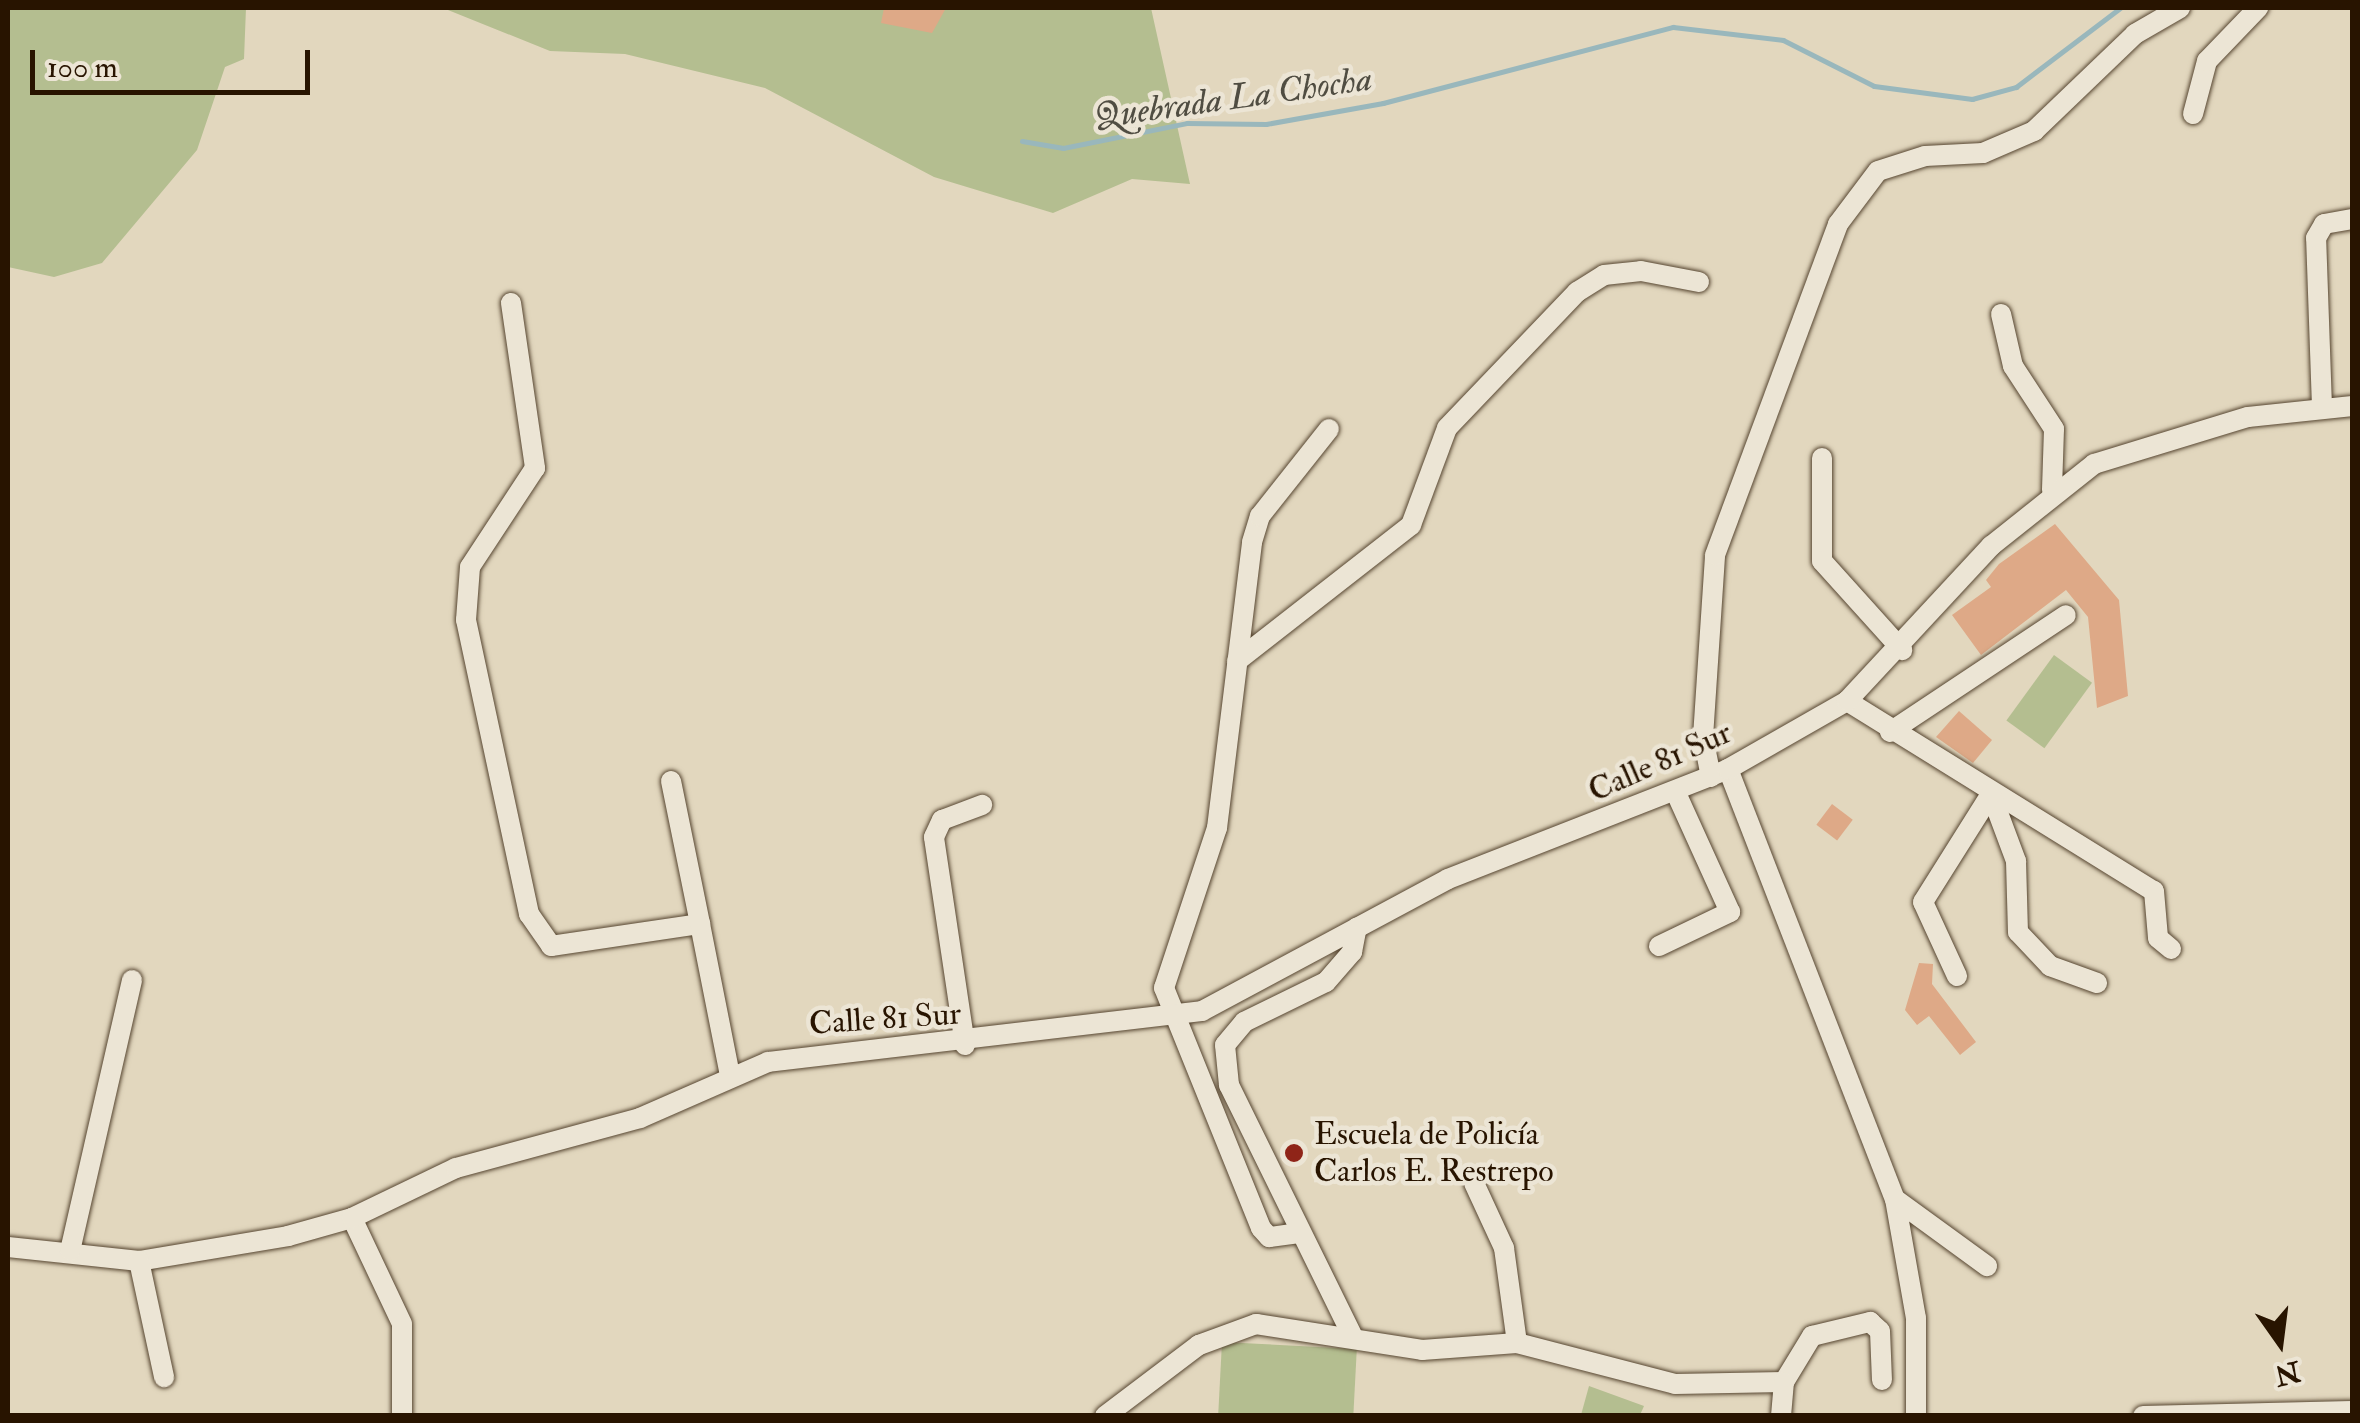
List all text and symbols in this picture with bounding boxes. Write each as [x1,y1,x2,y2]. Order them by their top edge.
scale bar [35,30,315,92]
text: 100 m [47,49,118,86]
water label: Quebrada La Chocha [1091,58,1375,138]
street label: Calle 81 Sur [1583,714,1737,810]
street label: Calle 81 Sur [808,995,962,1043]
place label: Escuela de Policía Carlos E. Restrepo [1314,1116,1554,1191]
marker: Escuela de Policía Carlos E. Restrepo [1283,1142,1305,1164]
north arrow [2230,1293,2330,1393]
text: N [2271,1353,2304,1393]

